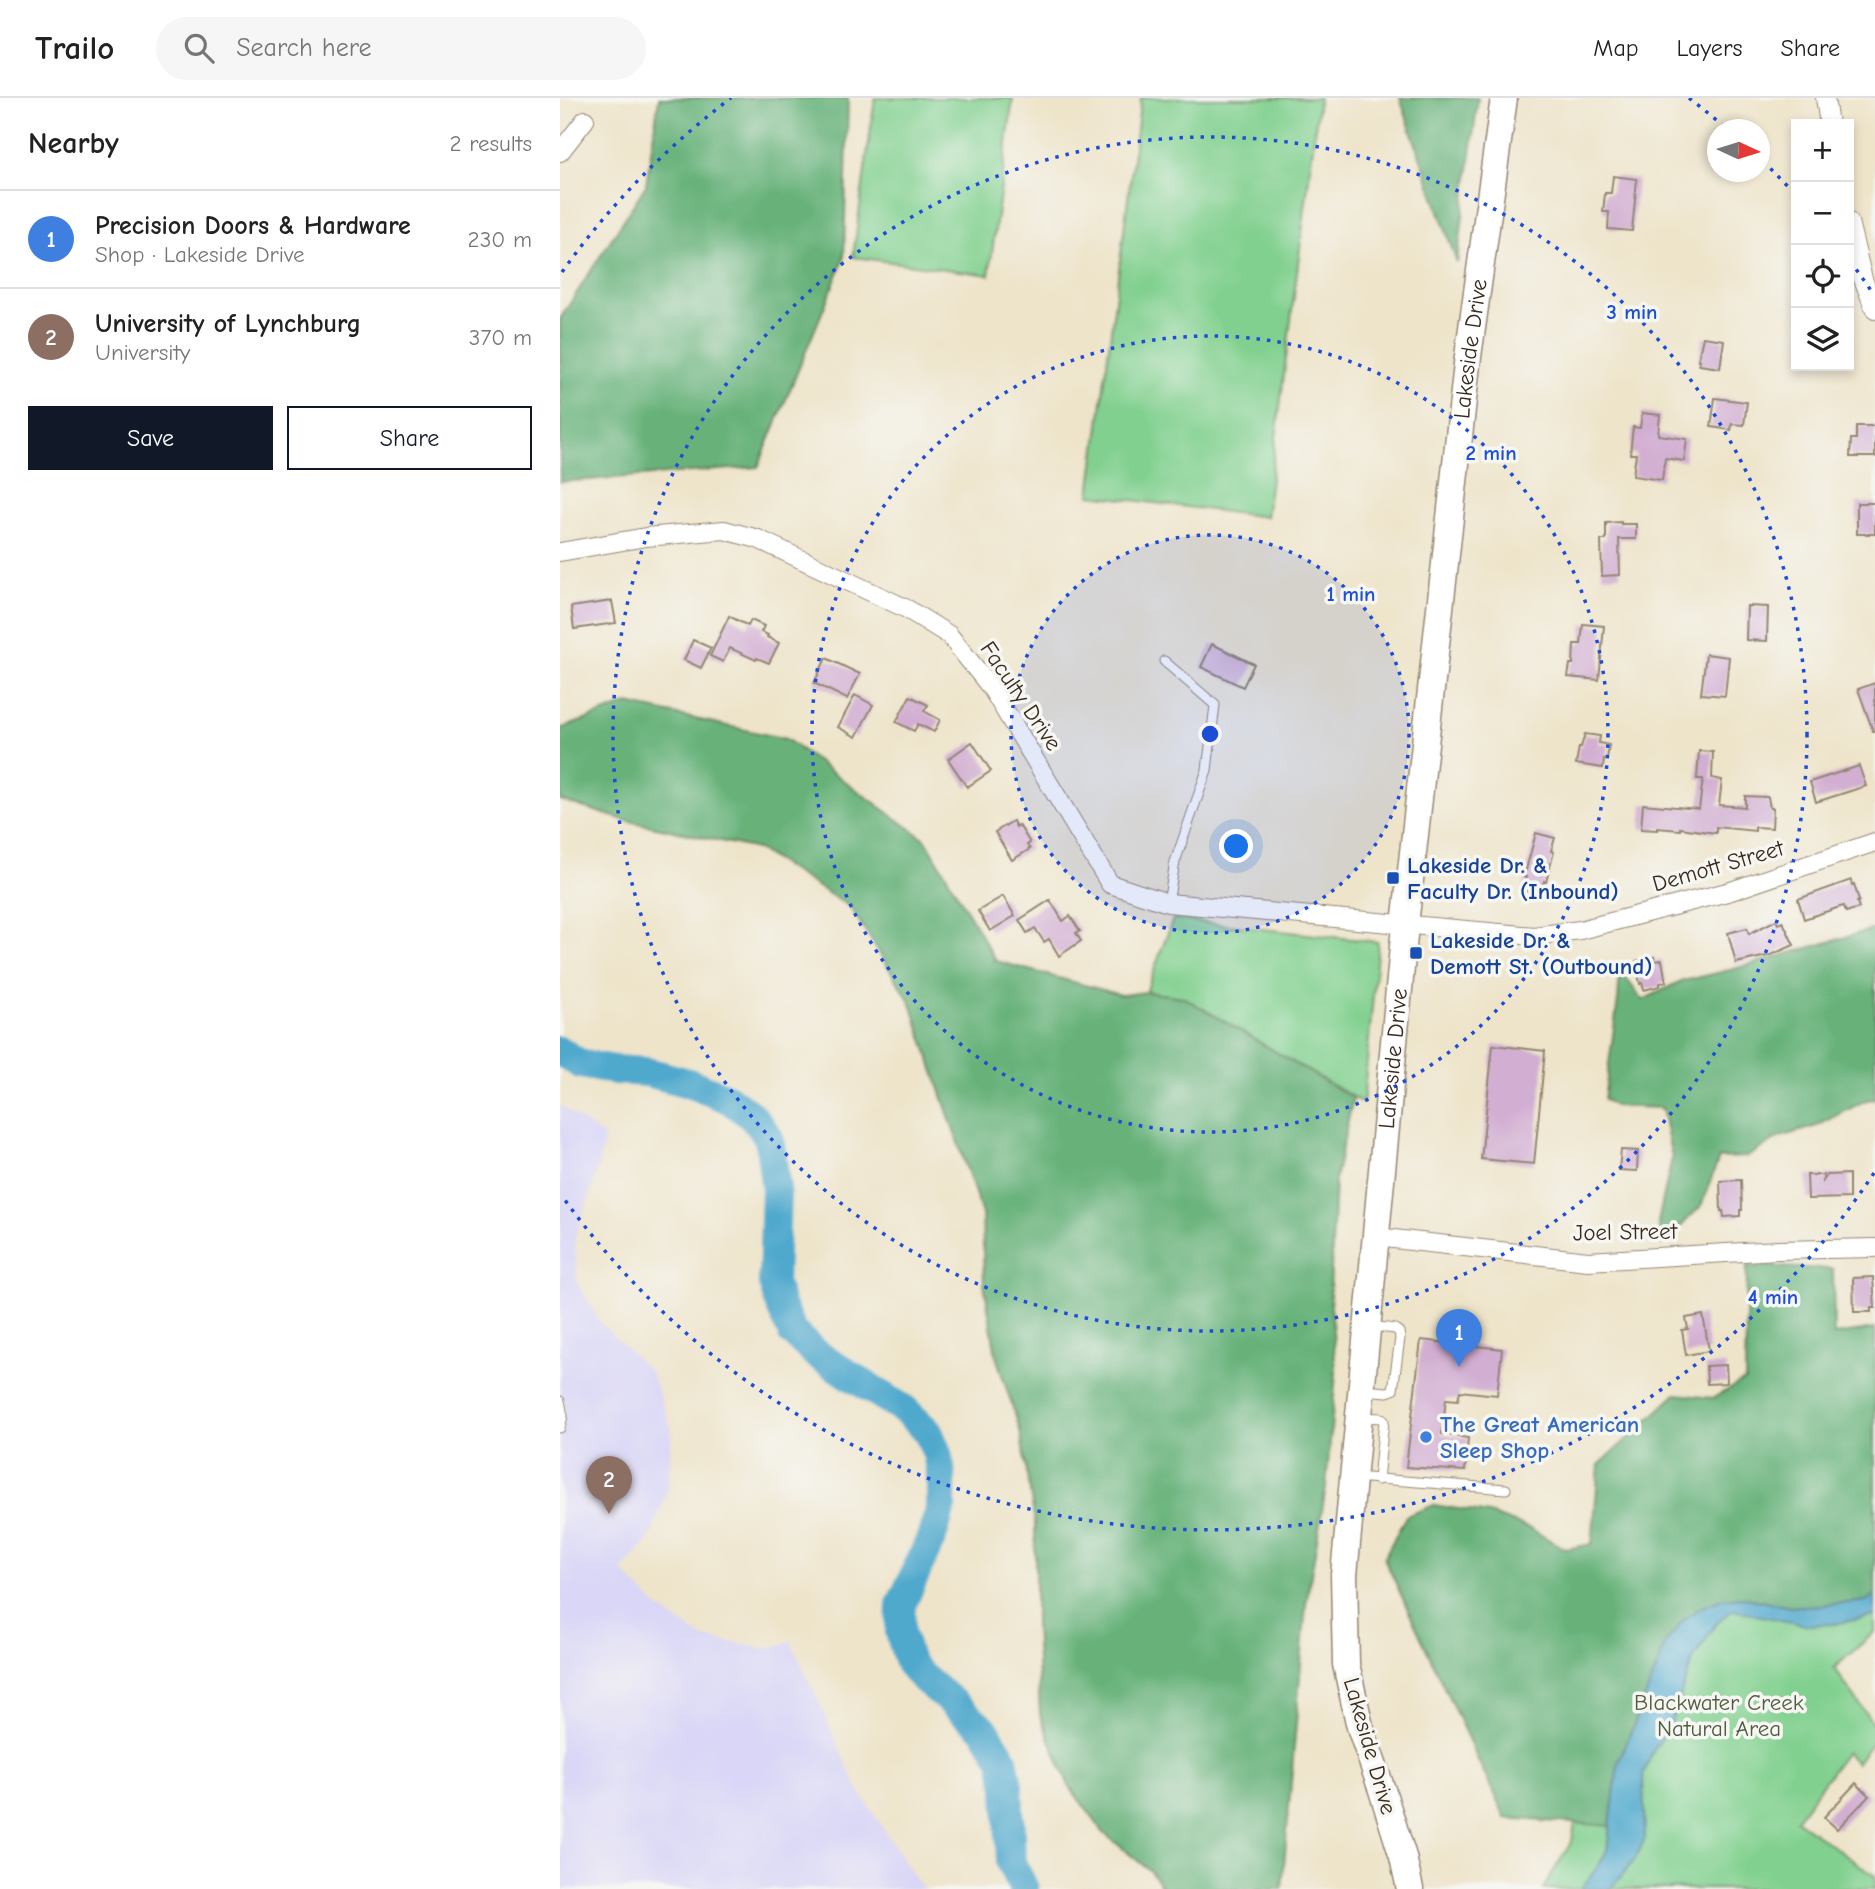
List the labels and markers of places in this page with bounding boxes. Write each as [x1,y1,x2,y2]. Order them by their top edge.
centre of rings [1198,722,1222,746]
place label: Lakeside Dr. & Faculty Dr. (Inbound) [1407,852,1619,905]
marker: Lakeside Dr. & Faculty Dr. (Inbound) [1385,870,1401,886]
place label: Lakeside Dr. & Demott St. (Outbound) [1430,927,1652,980]
marker: Lakeside Dr. & Demott St. (Outbound) [1408,945,1424,961]
pin: 1 [1436,1309,1482,1367]
place label: The Great American Sleep Shop [1440,1411,1639,1464]
marker: The Great American Sleep Shop [1418,1429,1434,1445]
pin: 2 [586,1456,632,1514]

